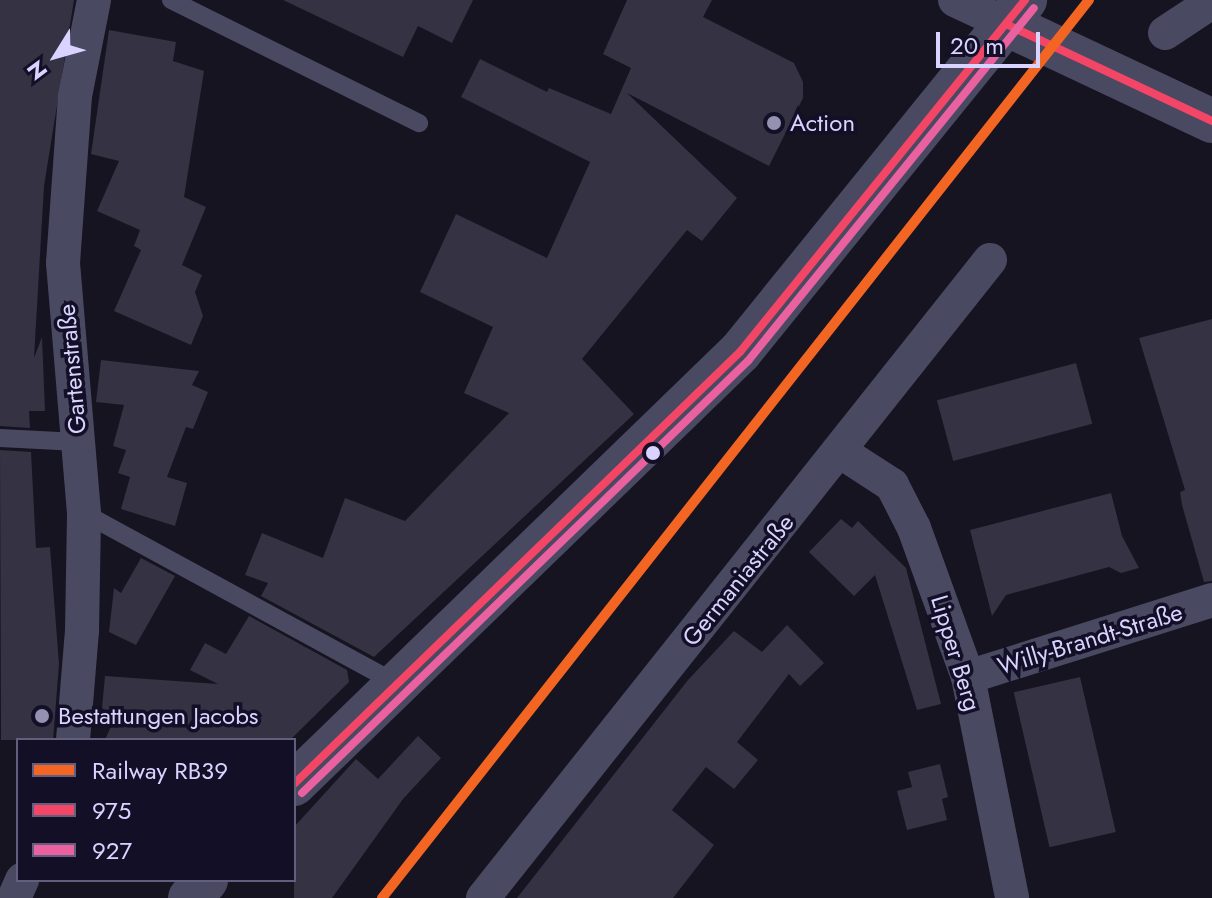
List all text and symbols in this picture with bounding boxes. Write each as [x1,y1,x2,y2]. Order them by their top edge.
north arrow [16,16,96,96]
scale bar [940,16,1044,66]
text: 20 m [950,28,1004,63]
text: N [19,54,55,87]
place label: Action [790,109,855,137]
marker: Action [765,114,783,132]
street label: Gartenstraße [52,303,92,435]
unlabelled marker [645,445,661,461]
street label: Germaniastraße [676,508,800,652]
street label: Lipper Berg [925,592,987,714]
street label: Willy-Brandt-Straße [994,597,1186,681]
place label: Bestattungen Jacobs [58,702,259,730]
marker: Bestattungen Jacobs [33,707,51,725]
legend [16,738,296,882]
text: Railway RB39 [92,753,228,788]
text: 975 [92,793,131,828]
text: 927 [92,833,132,868]

